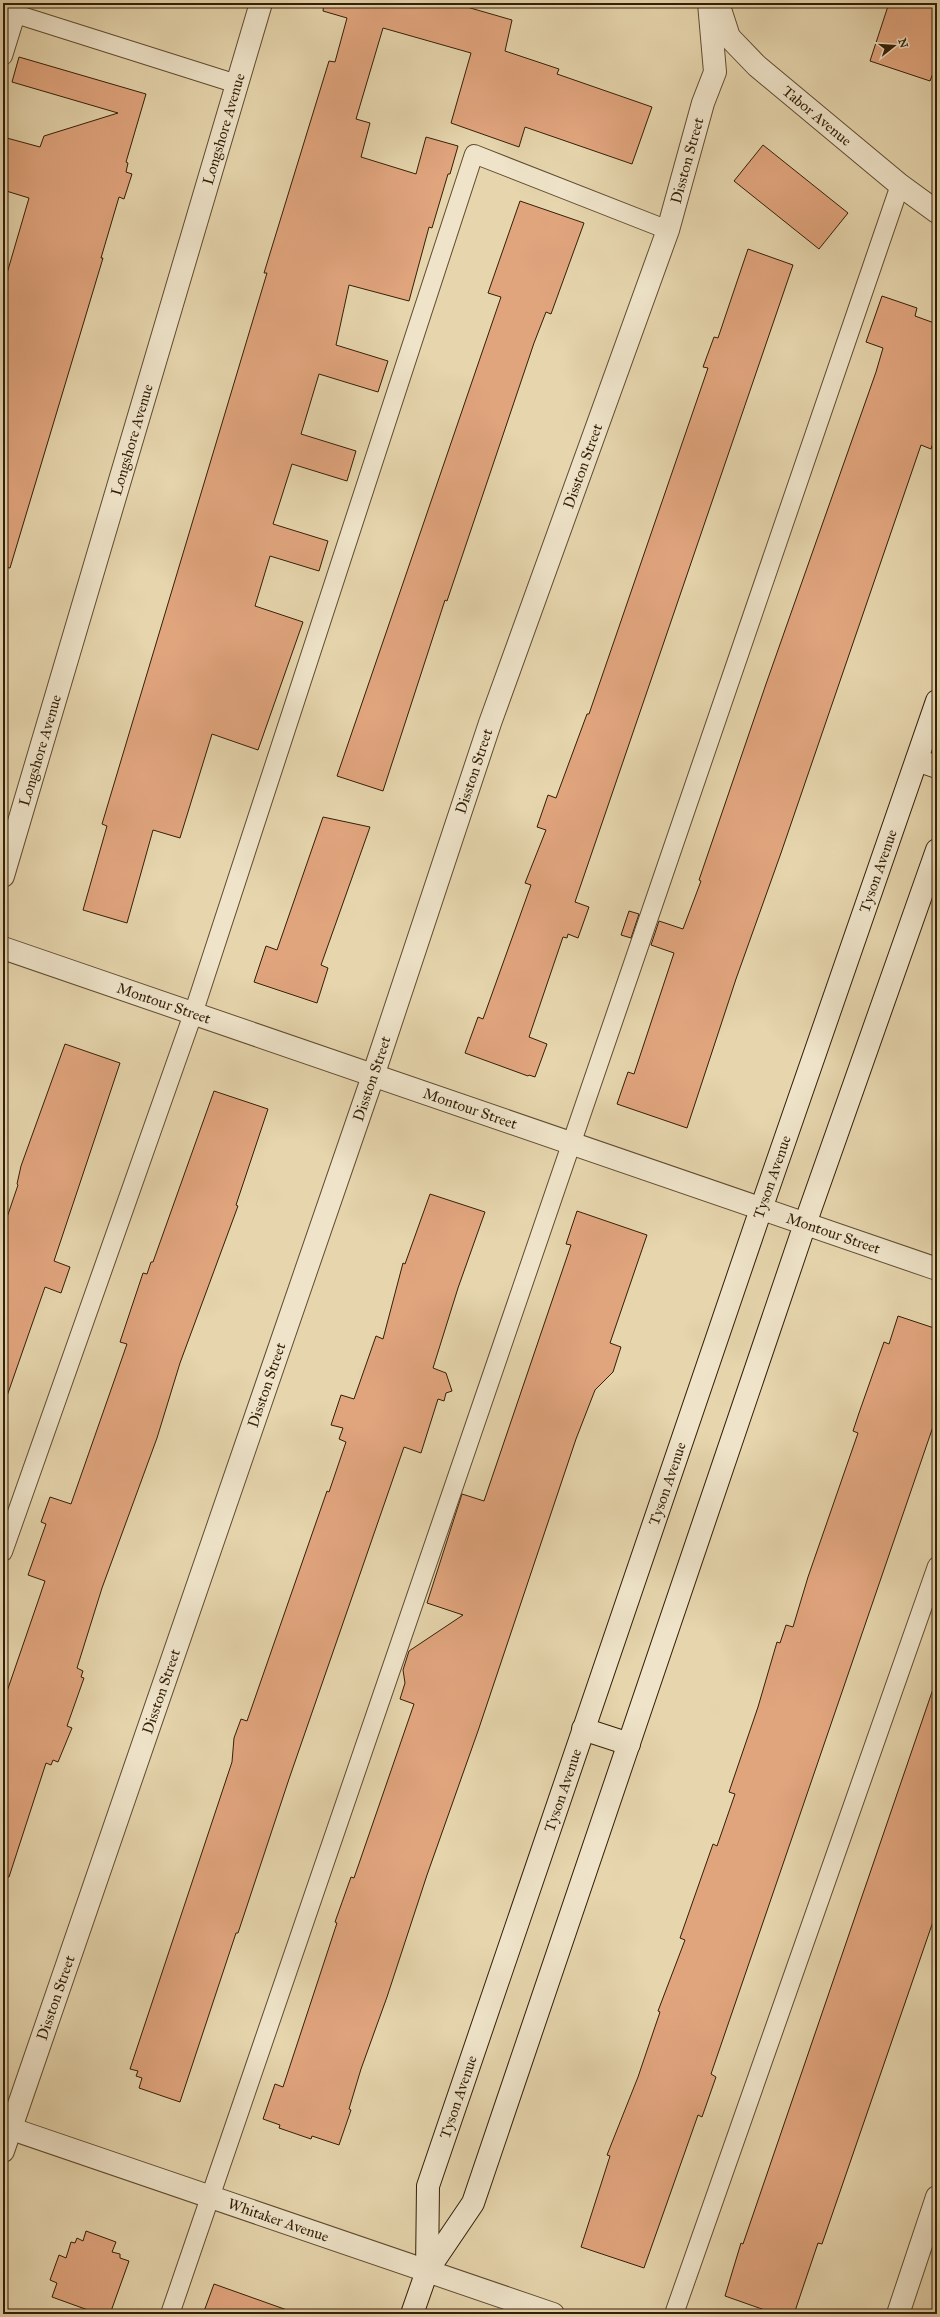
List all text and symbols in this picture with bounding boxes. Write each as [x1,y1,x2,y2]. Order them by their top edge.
north arrow [874,26,914,66]
text: N [896,37,911,50]
street label: Longshore Avenue [199,71,249,187]
street label: Tabor Avenue [779,82,855,150]
street label: Disston Street [667,115,708,206]
street label: Longshore Avenue [107,382,157,498]
street label: Disston Street [559,421,607,511]
street label: Longshore Avenue [15,692,65,808]
street label: Disston Street [452,726,497,816]
street label: Tyson Avenue [855,827,901,915]
street label: Montour Street [114,979,214,1028]
street label: Disston Street [349,1033,395,1124]
street label: Montour Street [421,1084,520,1133]
street label: Tyson Avenue [749,1133,795,1221]
street label: Montour Street [784,1209,883,1258]
street label: Disston Street [244,1340,290,1430]
street label: Tyson Avenue [645,1440,690,1528]
street label: Disston Street [138,1646,184,1736]
street label: Tyson Avenue [540,1746,585,1834]
street label: Disston Street [33,1952,79,2043]
street label: Tyson Avenue [436,2053,481,2141]
street label: Whitaker Avenue [226,2195,331,2246]

